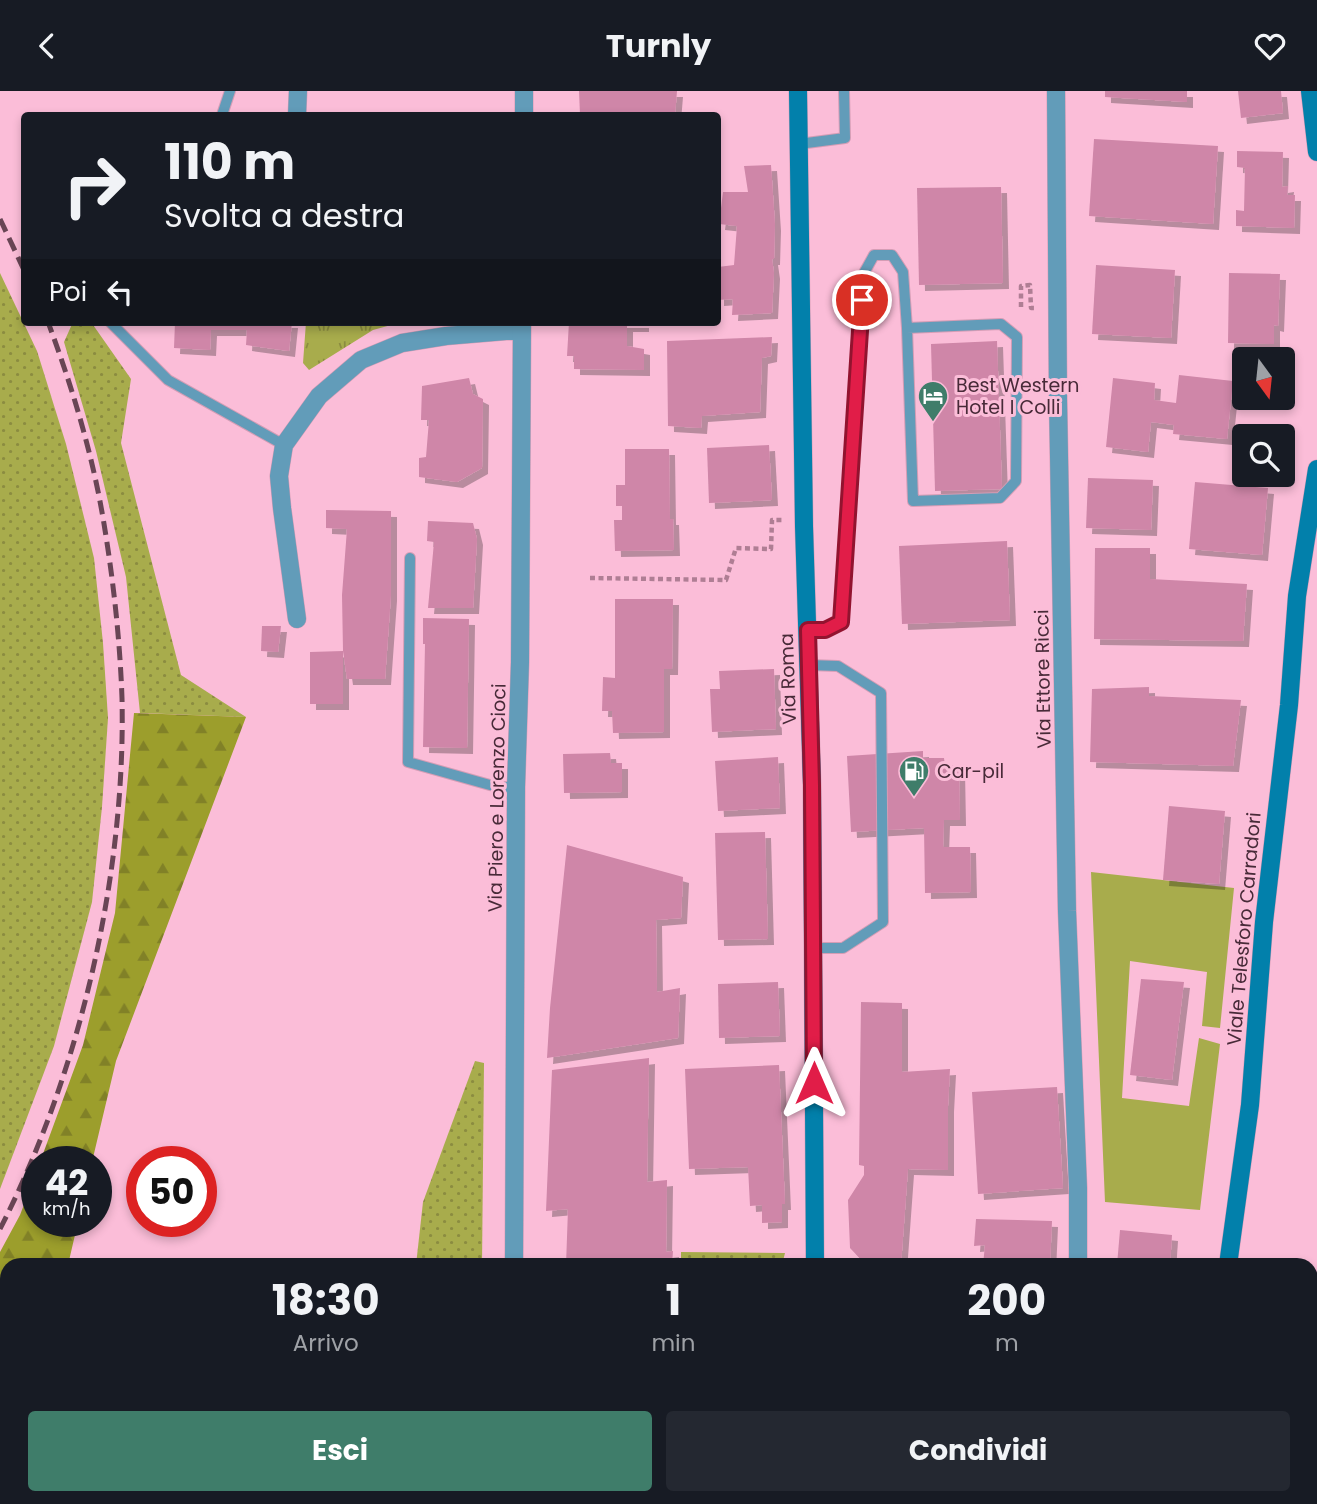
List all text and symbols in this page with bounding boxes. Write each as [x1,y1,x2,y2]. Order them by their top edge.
text: Turnly [606,23,711,68]
icon: back [28,27,66,65]
icon: heart [1251,27,1289,65]
text: 110 m [164,128,295,196]
icon: right [49,140,140,231]
text: Svolta a destra [164,193,404,238]
pin [832,270,892,330]
icon: left [101,273,139,311]
text: Poi [49,274,87,310]
icon: arrive [843,281,881,319]
north arrow [1232,347,1295,409]
map controls [1232,347,1295,487]
place label: Best Western Hotel I Colli [956,372,1080,421]
hotel icon: Best Western Hotel I Colli [916,379,950,423]
button: search [1232,424,1295,487]
street label: Via Ettore Ricci [1028,609,1058,749]
street label: Via Roma [773,633,803,725]
street label: Via Piero e Lorenzo Cioci [482,683,512,913]
fuel station icon: Car-pil [897,754,931,798]
place label: Car-pil [937,758,1004,785]
street label: Viale Telesforo Carradori [1220,811,1268,1047]
position arrow [777,1046,851,1120]
speed limit sign: 50 [126,1146,217,1237]
text: 42 [45,1158,88,1207]
text: km/h [43,1196,90,1221]
text: 18:30 [272,1271,380,1330]
text: 1 [666,1271,681,1330]
text: 200 [967,1271,1046,1330]
text: Arrivo [293,1327,359,1359]
text: min [651,1327,696,1359]
text: m [995,1327,1019,1359]
button: Esci [28,1411,652,1491]
button: Condividi [666,1411,1290,1491]

